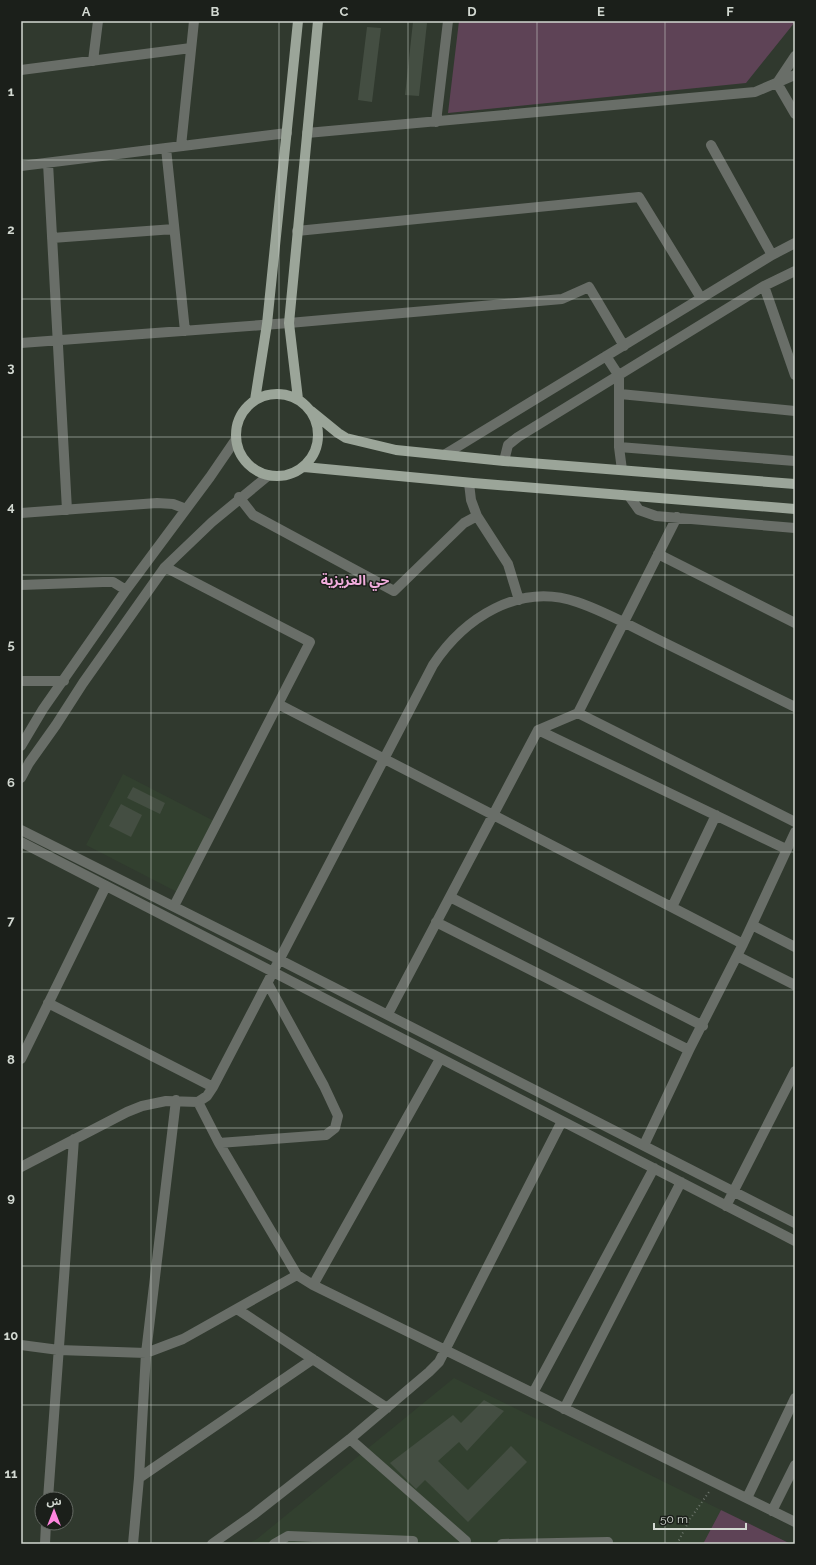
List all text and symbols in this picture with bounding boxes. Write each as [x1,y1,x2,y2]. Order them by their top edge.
text: A [82,4,91,19]
text: B [211,4,220,19]
text: C [340,4,349,19]
text: D [467,4,477,19]
text: E [597,4,605,19]
text: F [726,4,734,19]
text: 1 [8,84,15,99]
text: 2 [7,222,15,237]
text: 3 [7,360,15,375]
text: 4 [7,499,15,514]
district label: حي العزيزية [321,572,390,591]
text: 5 [7,637,15,652]
text: 6 [7,775,15,790]
text: 7 [7,913,15,928]
text: 8 [7,1052,15,1067]
text: 9 [7,1190,15,1205]
text: 10 [4,1328,18,1343]
text: 11 [5,1466,18,1481]
north arrow [34,1491,74,1531]
text: ش [46,1495,62,1508]
scale bar [654,1505,746,1531]
text: 50 m [660,1512,688,1526]

